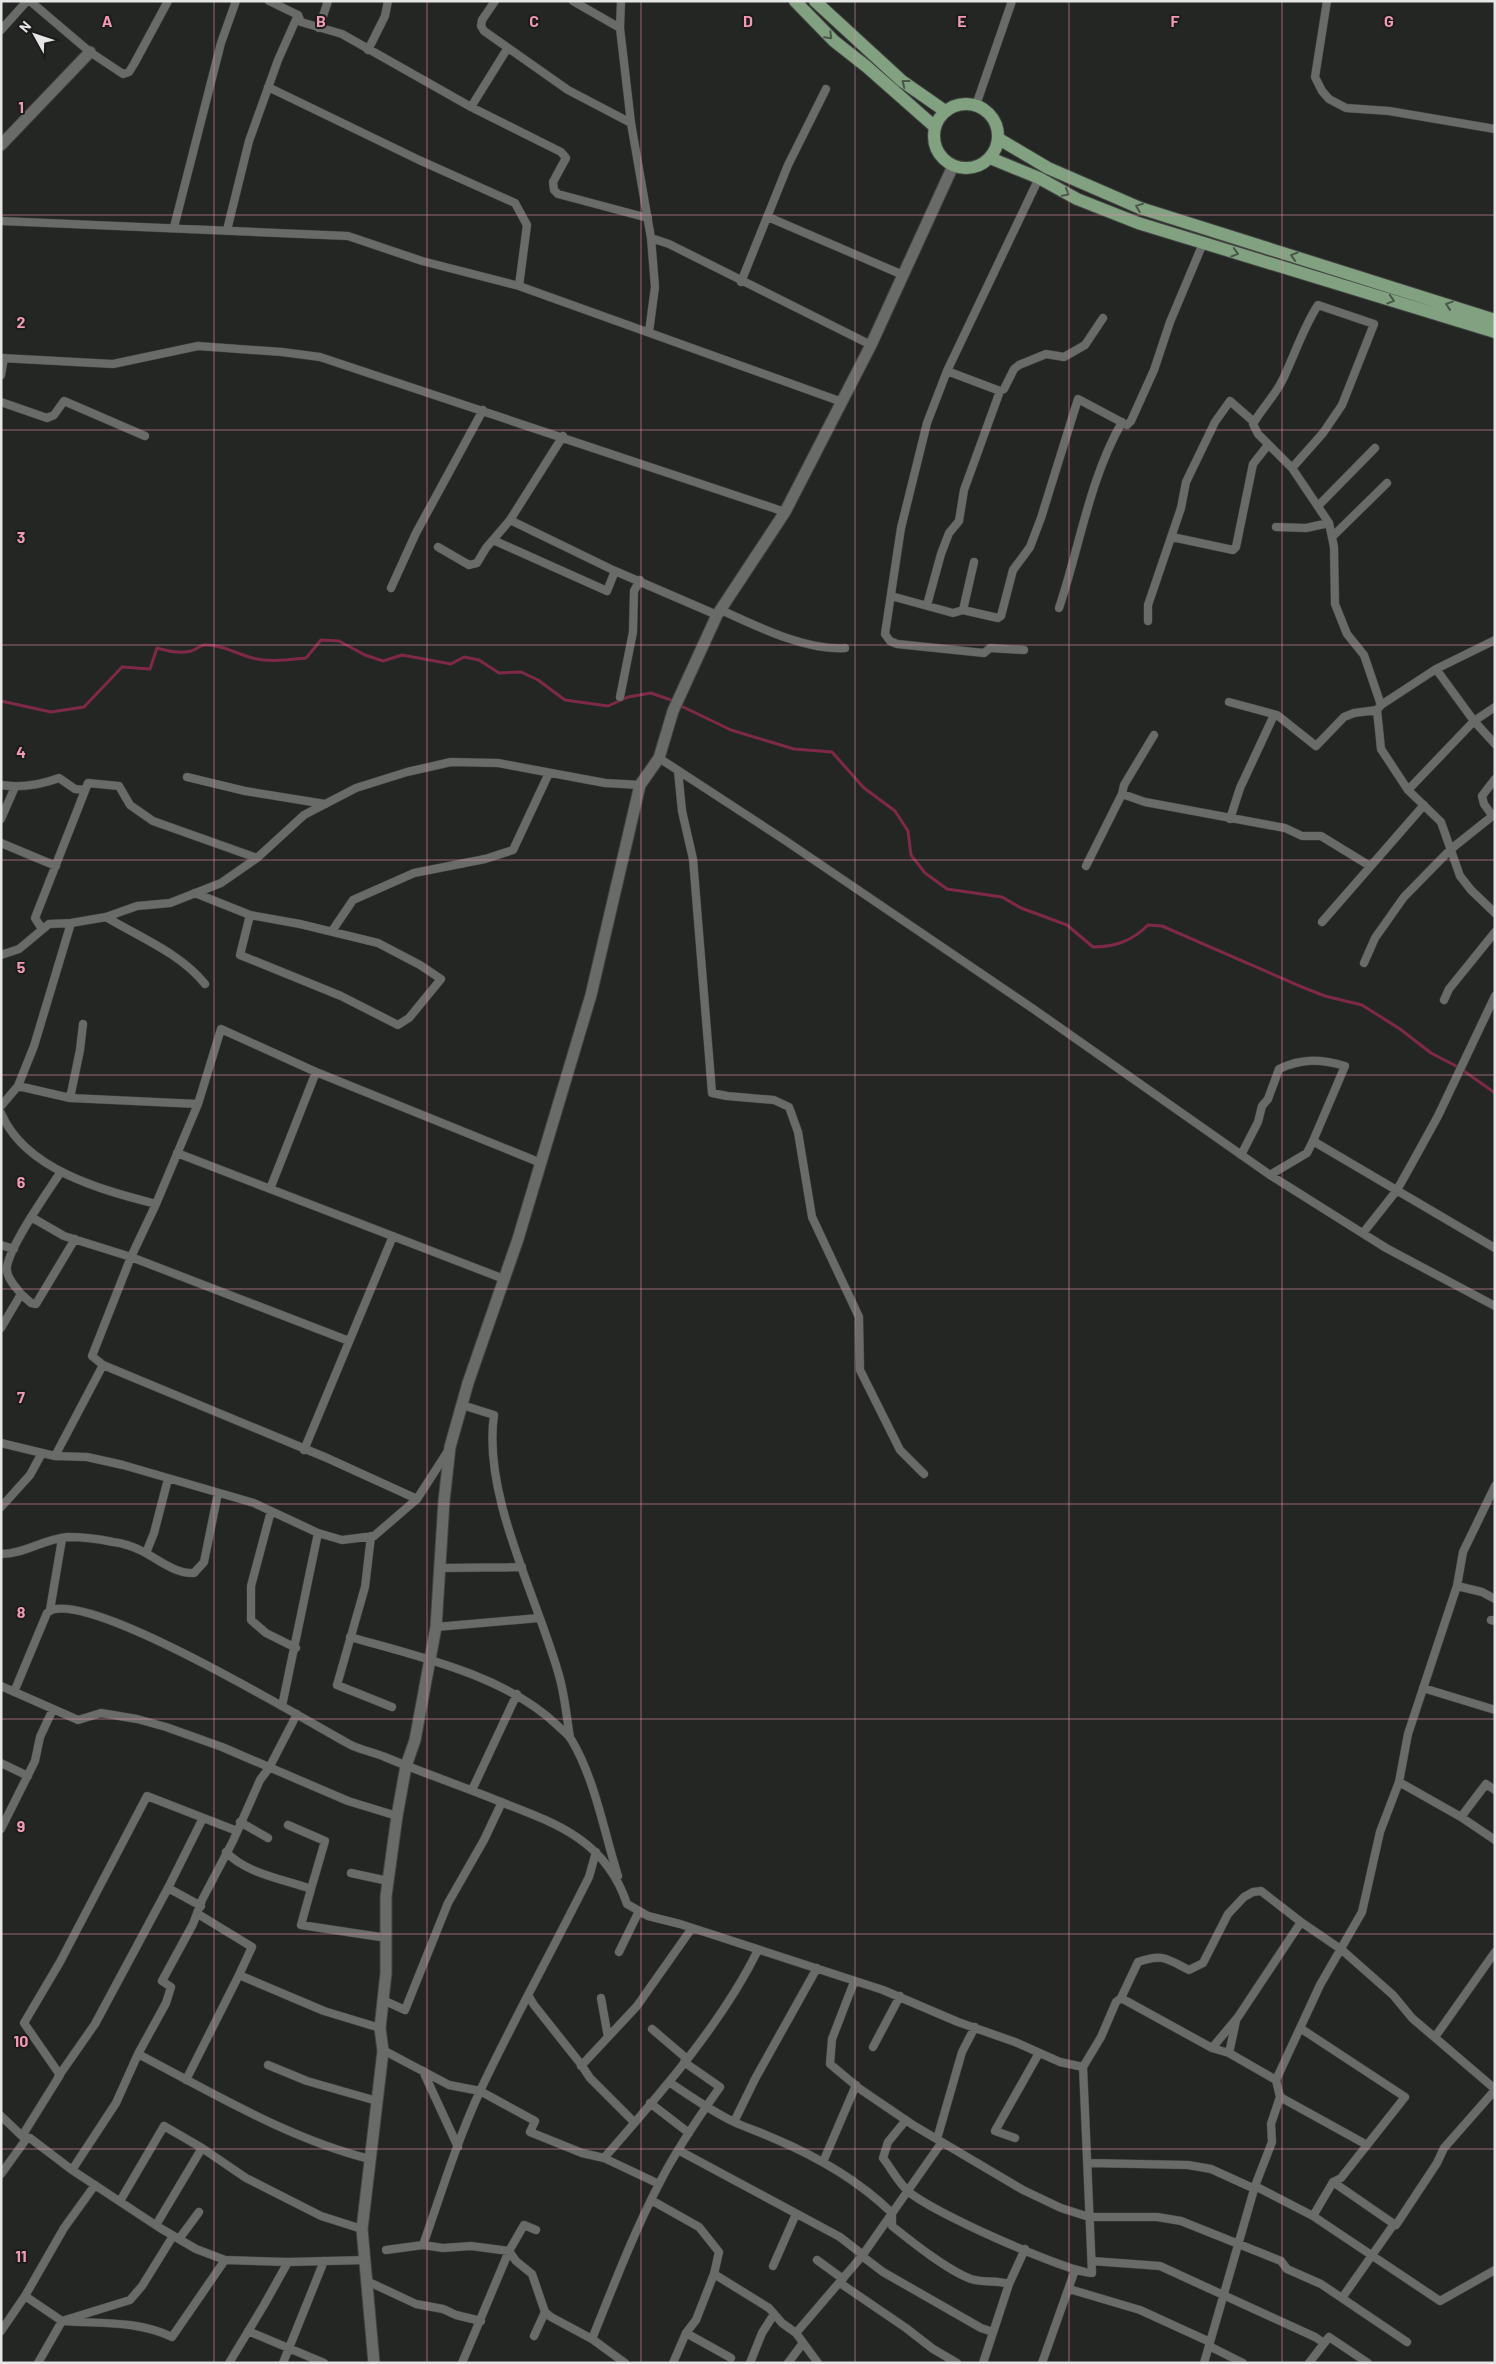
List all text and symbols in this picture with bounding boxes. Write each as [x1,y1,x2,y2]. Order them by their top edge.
north arrow [10,10,60,60]
text: A [102,11,113,30]
text: B [316,11,326,30]
text: C [529,11,539,30]
text: D [743,11,753,30]
text: E [957,11,967,30]
text: F [1171,11,1180,30]
text: G [1384,11,1394,30]
text: N [15,17,34,35]
one-way arrow [823,30,832,39]
one-way arrow [901,80,911,89]
text: 1 [18,97,24,116]
one-way arrow [1061,187,1070,197]
one-way arrow [1135,203,1143,213]
one-way arrow [1231,247,1239,257]
one-way arrow [1290,252,1298,262]
one-way arrow [1386,294,1394,304]
one-way arrow [1445,301,1453,311]
text: 2 [17,312,26,331]
text: 3 [17,527,25,546]
text: 4 [16,742,26,761]
text: 5 [17,957,26,976]
text: 6 [17,1172,26,1191]
text: 7 [17,1387,25,1406]
text: 8 [17,1602,26,1621]
text: 9 [17,1816,25,1835]
text: 10 [14,2031,28,2050]
text: 11 [15,2246,27,2265]

